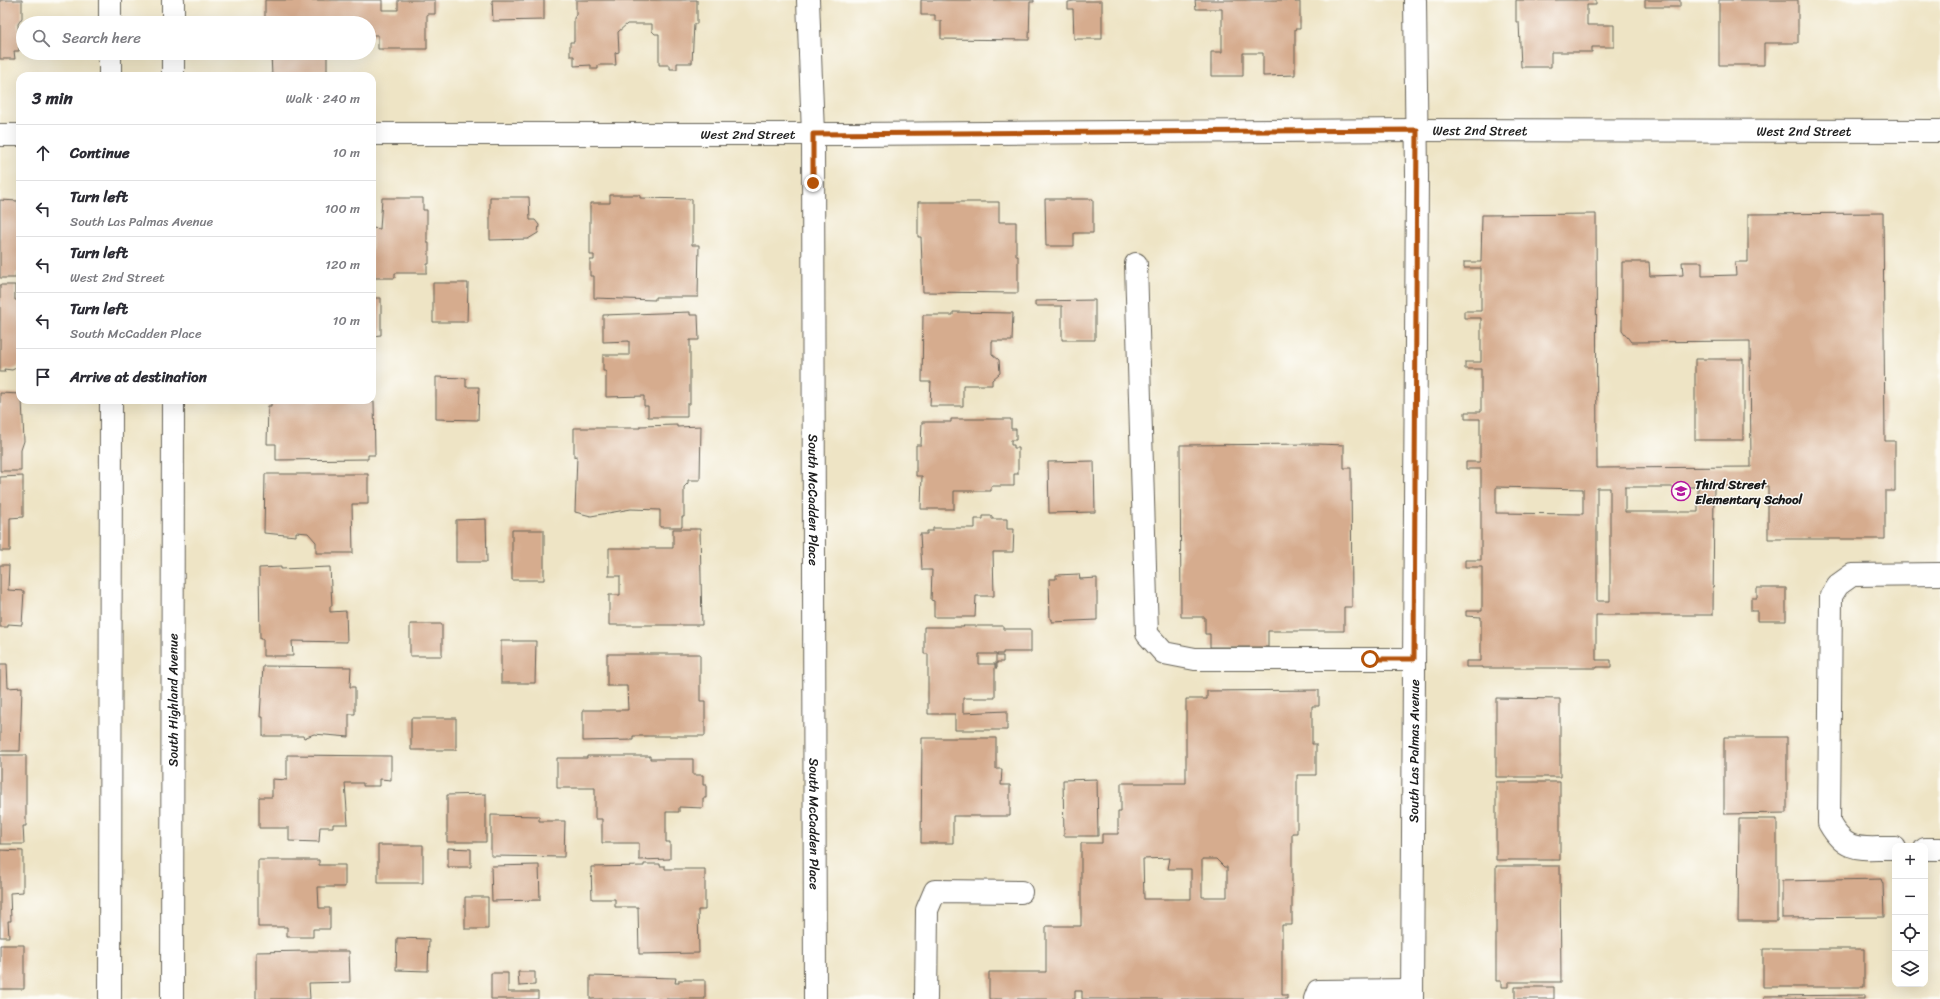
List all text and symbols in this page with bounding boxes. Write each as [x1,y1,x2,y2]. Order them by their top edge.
search box [16,16,376,60]
text: Search here [62,25,141,51]
icon: search [30,27,52,49]
text: 3 min [32,83,73,113]
text: Walk · 240 m [285,87,360,110]
street label: West 2nd Street [1433,119,1528,142]
street label: West 2nd Street [1757,120,1852,143]
street label: West 2nd Street [701,123,796,146]
text: Continue [70,140,130,166]
text: 10 m [333,141,360,164]
icon: ahead [32,142,54,164]
route end [804,174,822,192]
text: Turn left [70,184,128,210]
text: 100 m [325,197,360,220]
icon: left [32,198,54,220]
text: South Las Palmas Avenue [70,210,213,233]
text: Turn left [70,240,128,266]
text: 120 m [325,253,360,276]
icon: left [32,254,54,276]
text: West 2nd Street [70,266,165,289]
text: Turn left [70,296,128,322]
text: 10 m [333,309,360,332]
icon: left [32,310,54,332]
text: South McCadden Place [70,322,202,345]
text: Arrive at destination [70,364,207,390]
icon: arrive [32,366,54,388]
street label: South McCadden Place [802,434,825,566]
place label: Third Street Elementary School [1695,473,1804,511]
school or university icon: Third Street Elementary School [1670,480,1692,502]
street label: South Highland Avenue [161,633,185,767]
route start [1361,650,1379,668]
street label: South Las Palmas Avenue [1402,679,1426,823]
street label: South McCadden Place [802,758,826,890]
map controls [1892,843,1928,987]
button: + [1892,843,1928,879]
button: − [1892,879,1928,915]
button: locate [1892,915,1928,951]
button: layers [1892,951,1928,987]

